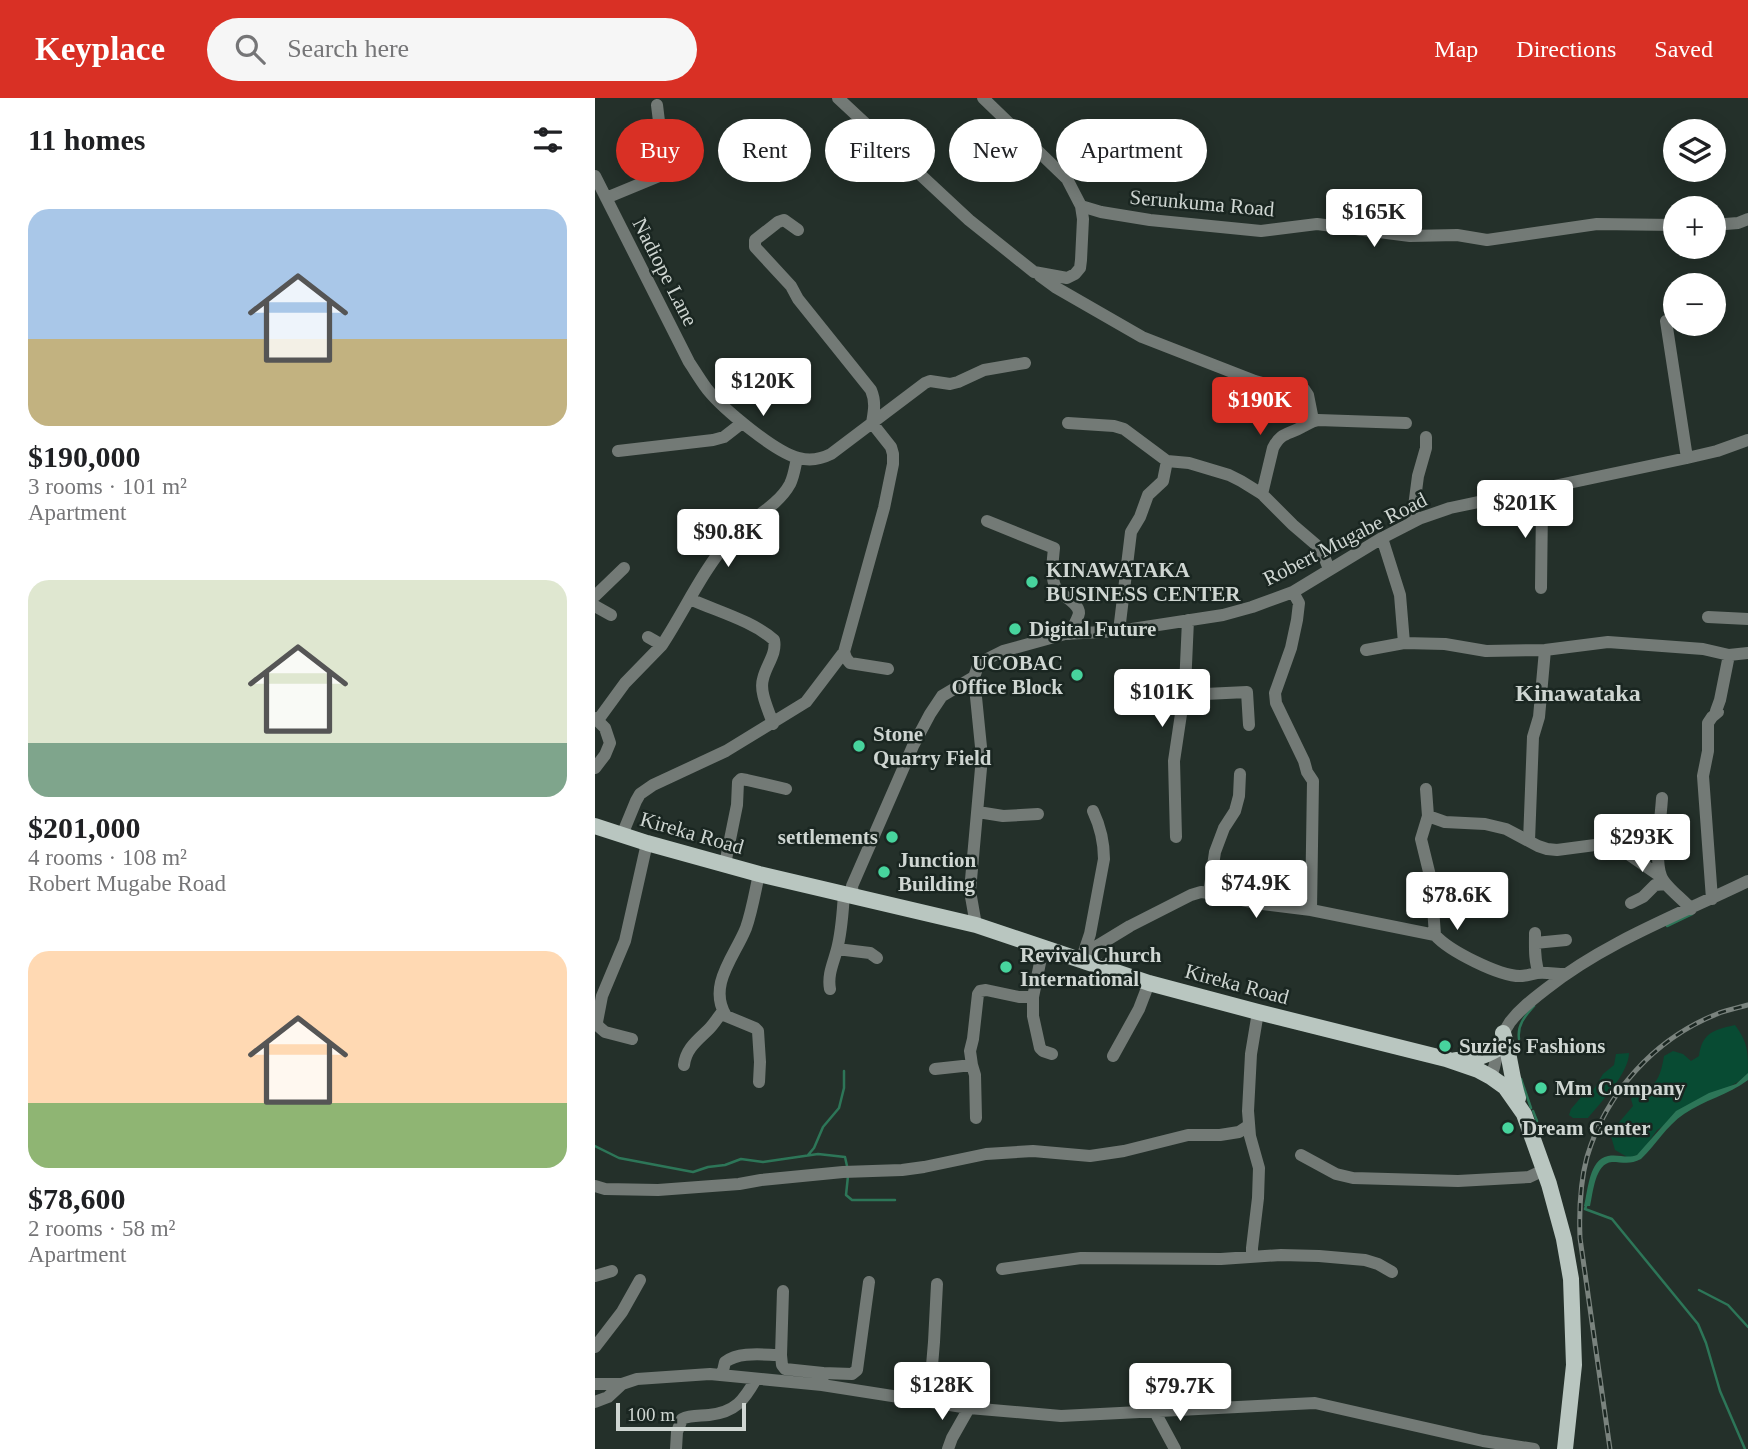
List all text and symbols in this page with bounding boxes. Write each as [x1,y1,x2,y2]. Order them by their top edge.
search box [207,18,697,81]
icon: search [231,30,269,68]
text: Keyplace [35,31,165,67]
text: Search here [287,34,409,63]
text: Map [1434,36,1478,62]
text: Directions [1516,36,1616,62]
text: Saved [1654,36,1713,62]
chip: Buy [616,119,704,182]
chip: Rent [718,119,811,182]
chip: Filters [825,119,935,182]
chip: New [949,119,1042,182]
chip: Apartment [1056,119,1207,182]
map controls [1663,119,1726,336]
button: layers [1663,119,1726,182]
icon: filters [529,121,567,159]
text: 11 homes [28,123,146,156]
street label: Serunkuma Road [1129,185,1276,221]
pin: $165K [1325,190,1423,249]
button: + [1663,196,1726,259]
text: $165K [1342,199,1406,224]
street label: Nadiope Lane [627,214,703,330]
icon: home [235,255,361,381]
button: − [1663,273,1726,336]
pin: $120K [714,358,812,418]
text: $120K [731,368,795,393]
pin: $190K [1211,378,1309,437]
text: $190K [1228,387,1292,412]
text: $190,000 [28,440,141,473]
text: 3 rooms · 101 m² [28,474,187,499]
pin: $201K [1476,480,1574,540]
street label: Robert Mugabe Road [1259,487,1431,591]
text: $201K [1493,490,1557,515]
text: Apartment [28,500,126,525]
pin: $90.8K [671,510,785,569]
text: $90.8K [693,519,763,544]
place label: KINAWATAKA BUSINESS CENTER [1046,558,1241,606]
marker: KINAWATAKA BUSINESS CENTER [1024,574,1040,590]
place label: Digital Future [1029,617,1156,641]
marker: Digital Future [1007,621,1023,637]
icon: home [235,626,361,752]
place label: UCOBAC Office Block [952,651,1063,699]
marker: UCOBAC Office Block [1069,667,1085,683]
pin: $101K [1113,670,1211,729]
text: $101K [1130,679,1194,704]
district label: Kinawataka [1515,680,1641,706]
place label: Stone Quarry Field [873,722,992,770]
marker: Stone Quarry Field [851,738,867,754]
street label: Kireka Road [637,807,747,859]
text: $201,000 [28,811,141,844]
pin: $293K [1593,814,1691,874]
text: $293K [1610,824,1674,849]
place label: settlements [778,825,878,849]
marker: settlements [884,829,900,845]
text: 4 rooms · 108 m² [28,845,187,870]
place label: Junction Building [898,848,977,896]
pin: $74.9K [1199,860,1313,920]
marker: Junction Building [876,864,892,880]
text: $74.9K [1221,870,1291,895]
text: Robert Mugabe Road [28,871,226,896]
pin: $78.6K [1400,872,1514,932]
text: $78.6K [1422,882,1492,907]
place label: Revival Church International [1020,943,1162,991]
marker: Revival Church International [998,959,1014,975]
street label: Kireka Road [1182,959,1292,1010]
icon: home [235,997,361,1123]
place label: Suzie's Fashions [1459,1034,1605,1058]
marker: Suzie's Fashions [1437,1038,1453,1054]
place label: Mm Company [1555,1076,1686,1100]
marker: Mm Company [1533,1080,1549,1096]
place label: Dream Center [1522,1116,1650,1140]
marker: Dream Center [1500,1120,1516,1136]
text: $78,600 [28,1182,126,1215]
text: 2 rooms · 58 m² [28,1216,175,1241]
text: Apartment [28,1242,126,1267]
pin: $128K [893,1362,991,1422]
pin: $79.7K [1123,1364,1237,1423]
text: $128K [910,1372,974,1397]
text: $79.7K [1145,1373,1215,1398]
scale bar [616,1400,745,1432]
text: 100 m [627,1404,675,1425]

